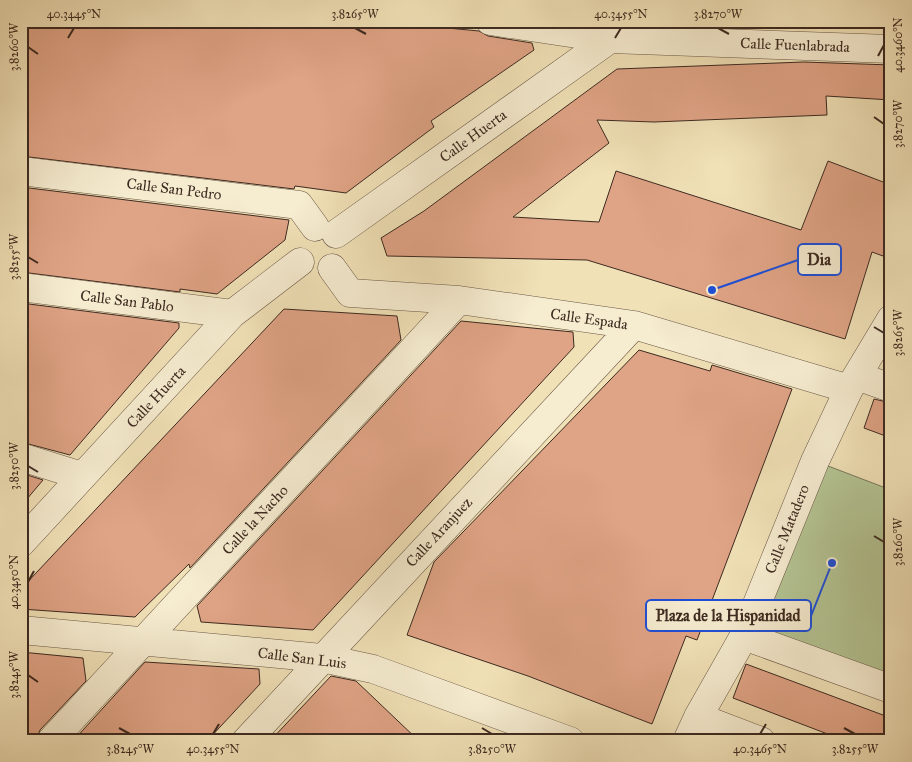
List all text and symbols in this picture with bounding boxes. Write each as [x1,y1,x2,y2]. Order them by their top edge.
text: 40.3445°N [47,7,101,21]
text: 3.8265°W [331,7,379,21]
text: 40.3455°N [594,7,648,21]
text: 3.8270°W [694,7,743,21]
text: 40.3460°N [891,17,905,73]
text: 3.8260°W [7,22,21,71]
street label: Calle Fuenlabrada [740,34,851,56]
text: 3.8270°W [891,99,905,148]
street label: Calle Huerta [436,105,511,166]
street label: Calle San Pedro [125,174,223,204]
text: 3.8255°W [7,233,21,280]
callout: Dia [798,244,841,275]
text: Dia [807,250,832,269]
street label: Calle San Pablo [79,286,175,316]
street label: Calle Espada [549,305,630,333]
text: 3.8265°W [891,309,905,357]
street label: Calle Huerta [123,362,190,432]
text: 3.8250°W [7,441,21,490]
street label: Calle la Nacho [218,481,292,559]
street label: Calle Matadero [761,482,813,576]
street label: Calle Aranjuez [402,493,476,571]
text: 3.8260°W [891,517,905,566]
text: 40.3450°N [7,555,21,609]
callout: Plaza de la Hispanidad [646,600,811,631]
text: Plaza de la Hispanidad [655,606,802,626]
street label: Calle San Luis [257,644,347,672]
text: 3.8245°W [7,651,21,699]
text: 3.8245°W [106,742,154,756]
text: 40.3455°N [186,742,240,756]
text: 3.8250°W [468,742,517,756]
text: 40.3465°N [733,742,787,756]
text: 3.8255°W [832,742,879,756]

